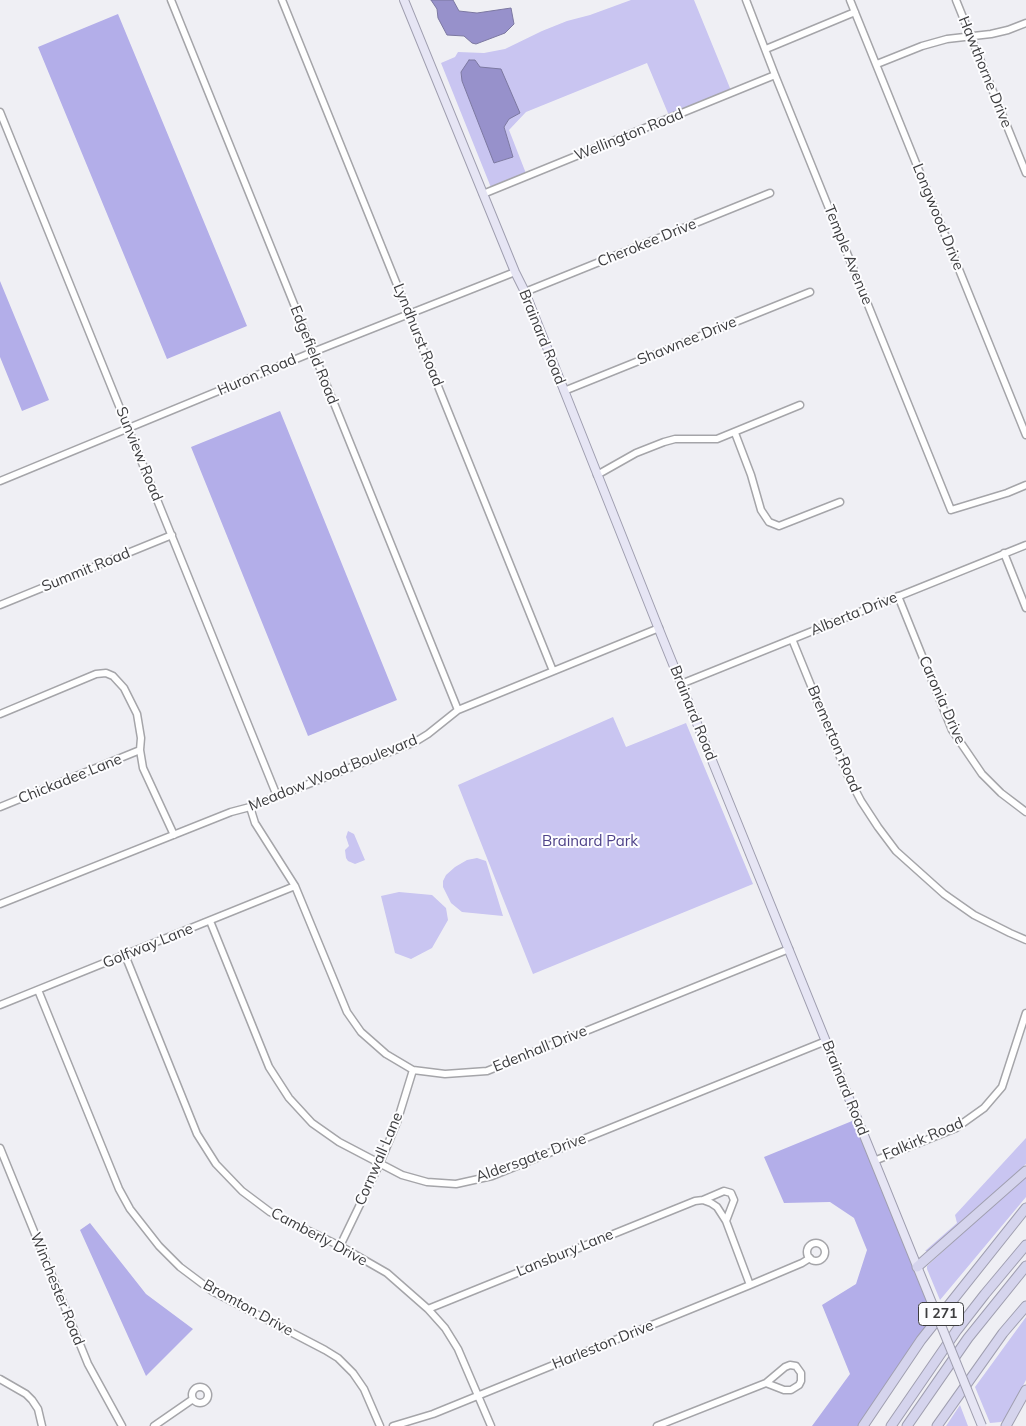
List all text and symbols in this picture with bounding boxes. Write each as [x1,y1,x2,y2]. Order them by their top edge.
street label: Hawthorne Drive [954,14,1016,130]
street label: Wellington Road [572,105,686,165]
street label: Longwood Drive [908,161,968,273]
street label: Temple Avenue [820,202,876,308]
street label: Cherokee Drive [595,215,699,271]
street label: Lyndhurst Road [389,281,447,389]
street label: Brainard Road [515,287,569,387]
street label: Edgefield Road [286,303,342,407]
street label: Shawnee Drive [635,313,739,369]
street label: Huron Road [215,350,299,400]
street label: Sunview Road [112,404,166,504]
street label: Summit Road [39,544,133,596]
street label: Alberta Drive [808,588,900,640]
street label: Caronia Drive [915,653,969,747]
street label: Brainard Road [666,663,720,763]
street label: Bremerton Road [803,683,865,795]
street label: Meadow Wood Boulevard [246,731,420,815]
street label: Chickadee Lane [16,750,124,808]
park label: Brainard Park [542,832,638,850]
street label: Golfway Lane [100,920,196,972]
street label: Edenhall Drive [490,1022,590,1076]
street label: Brainard Road [818,1038,872,1138]
street label: Cornwall Lane [351,1110,407,1208]
street label: Falkirk Road [880,1114,966,1164]
street label: Aldersgate Drive [473,1130,589,1186]
street label: Camberly Drive [268,1204,370,1270]
street label: Lansbury Lane [514,1225,616,1281]
street label: Winchester Road [26,1230,88,1348]
street label: Bromton Drive [200,1276,296,1340]
road number: I 271 [918,1302,964,1326]
street label: Harleston Drive [550,1316,656,1374]

